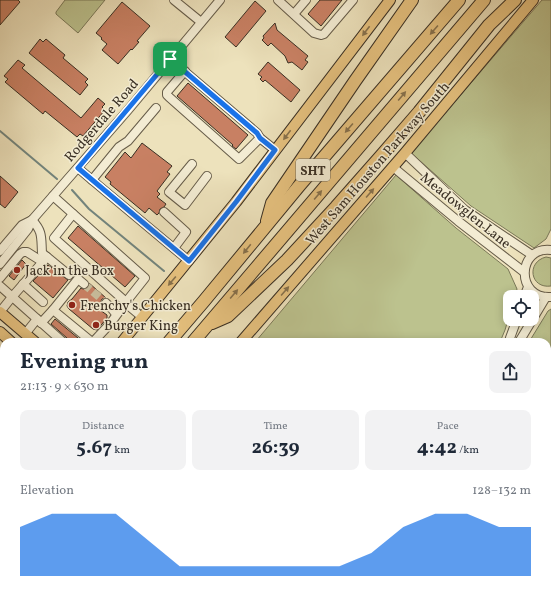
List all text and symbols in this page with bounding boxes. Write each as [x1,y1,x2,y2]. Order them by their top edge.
one-way arrow [429,24,438,35]
one-way arrow [362,26,370,36]
pin [153,42,187,76]
icon: arrive [159,48,181,70]
street label: Rodgerdale Road [61,75,144,167]
street label: West Sam Houston Parkway South [302,78,454,250]
one-way arrow [398,91,407,101]
one-way arrow [344,123,353,133]
one-way arrow [283,129,292,140]
road number: SHT [296,159,330,181]
street label: Meadowglen Lane [416,169,515,254]
one-way arrow [366,188,375,198]
one-way arrow [314,190,323,200]
one-way arrow [243,243,252,254]
place label: Jack in the Box [25,262,114,281]
marker: Jack in the Box [12,265,22,275]
one-way arrow [168,275,177,286]
one-way arrow [281,286,290,297]
one-way arrow [229,289,238,300]
map controls [503,290,539,326]
button: locate [503,290,539,326]
place label: Frenchy's Chicken [80,297,191,316]
marker: Frenchy's Chicken [67,300,77,310]
place label: Burger King [104,317,178,336]
marker: Burger King [91,320,101,330]
text: Evening run [20,347,149,378]
button: share [489,351,531,393]
text: 21:13 · 9 × 630 m [20,378,108,396]
text: Distance [82,419,124,434]
text: Time [263,419,288,434]
text: Pace [437,419,459,434]
text: 5.67 [76,434,112,462]
text: 26:39 [251,434,299,462]
text: 4:42 [417,434,457,462]
text: km [112,443,130,458]
text: /km [457,443,479,458]
text: Elevation [20,482,74,500]
text: 128–132 m [472,482,531,500]

